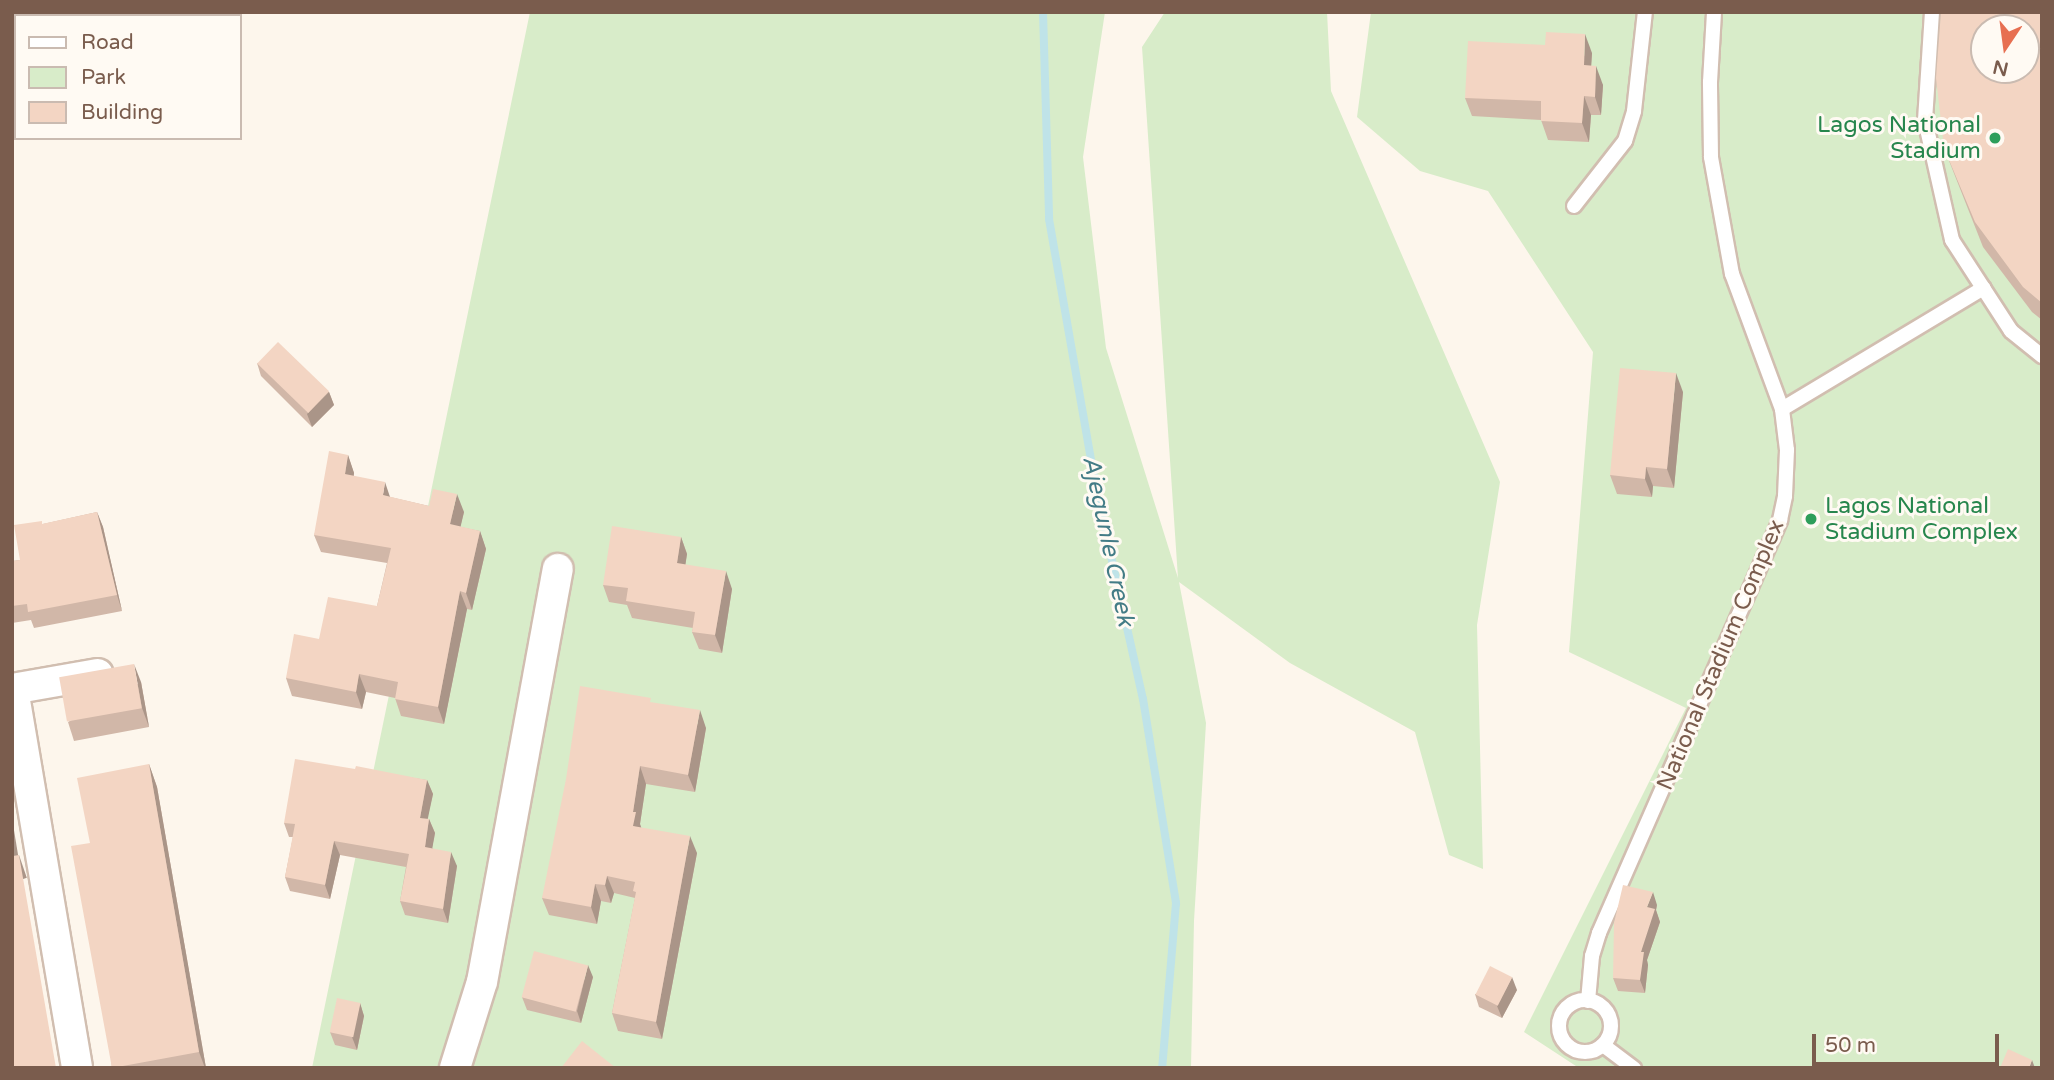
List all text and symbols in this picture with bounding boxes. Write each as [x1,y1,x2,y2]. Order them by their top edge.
legend [14,14,242,140]
north arrow [1970,14,2040,84]
text: Road [81,30,134,55]
text: N [1991,55,2011,80]
text: Park [81,65,126,90]
text: Building [81,100,163,125]
place label: Lagos National Stadium [1817,111,1981,165]
marker: Lagos National Stadium [1987,130,2003,146]
water label: Ajegunle Creek [1076,453,1140,629]
place label: Lagos National Stadium Complex [1825,492,2018,546]
marker: Lagos National Stadium Complex [1803,511,1819,527]
street label: National Stadium Complex [1651,516,1791,794]
scale bar [1816,1020,2003,1064]
text: 50 m [1825,1033,1876,1058]

